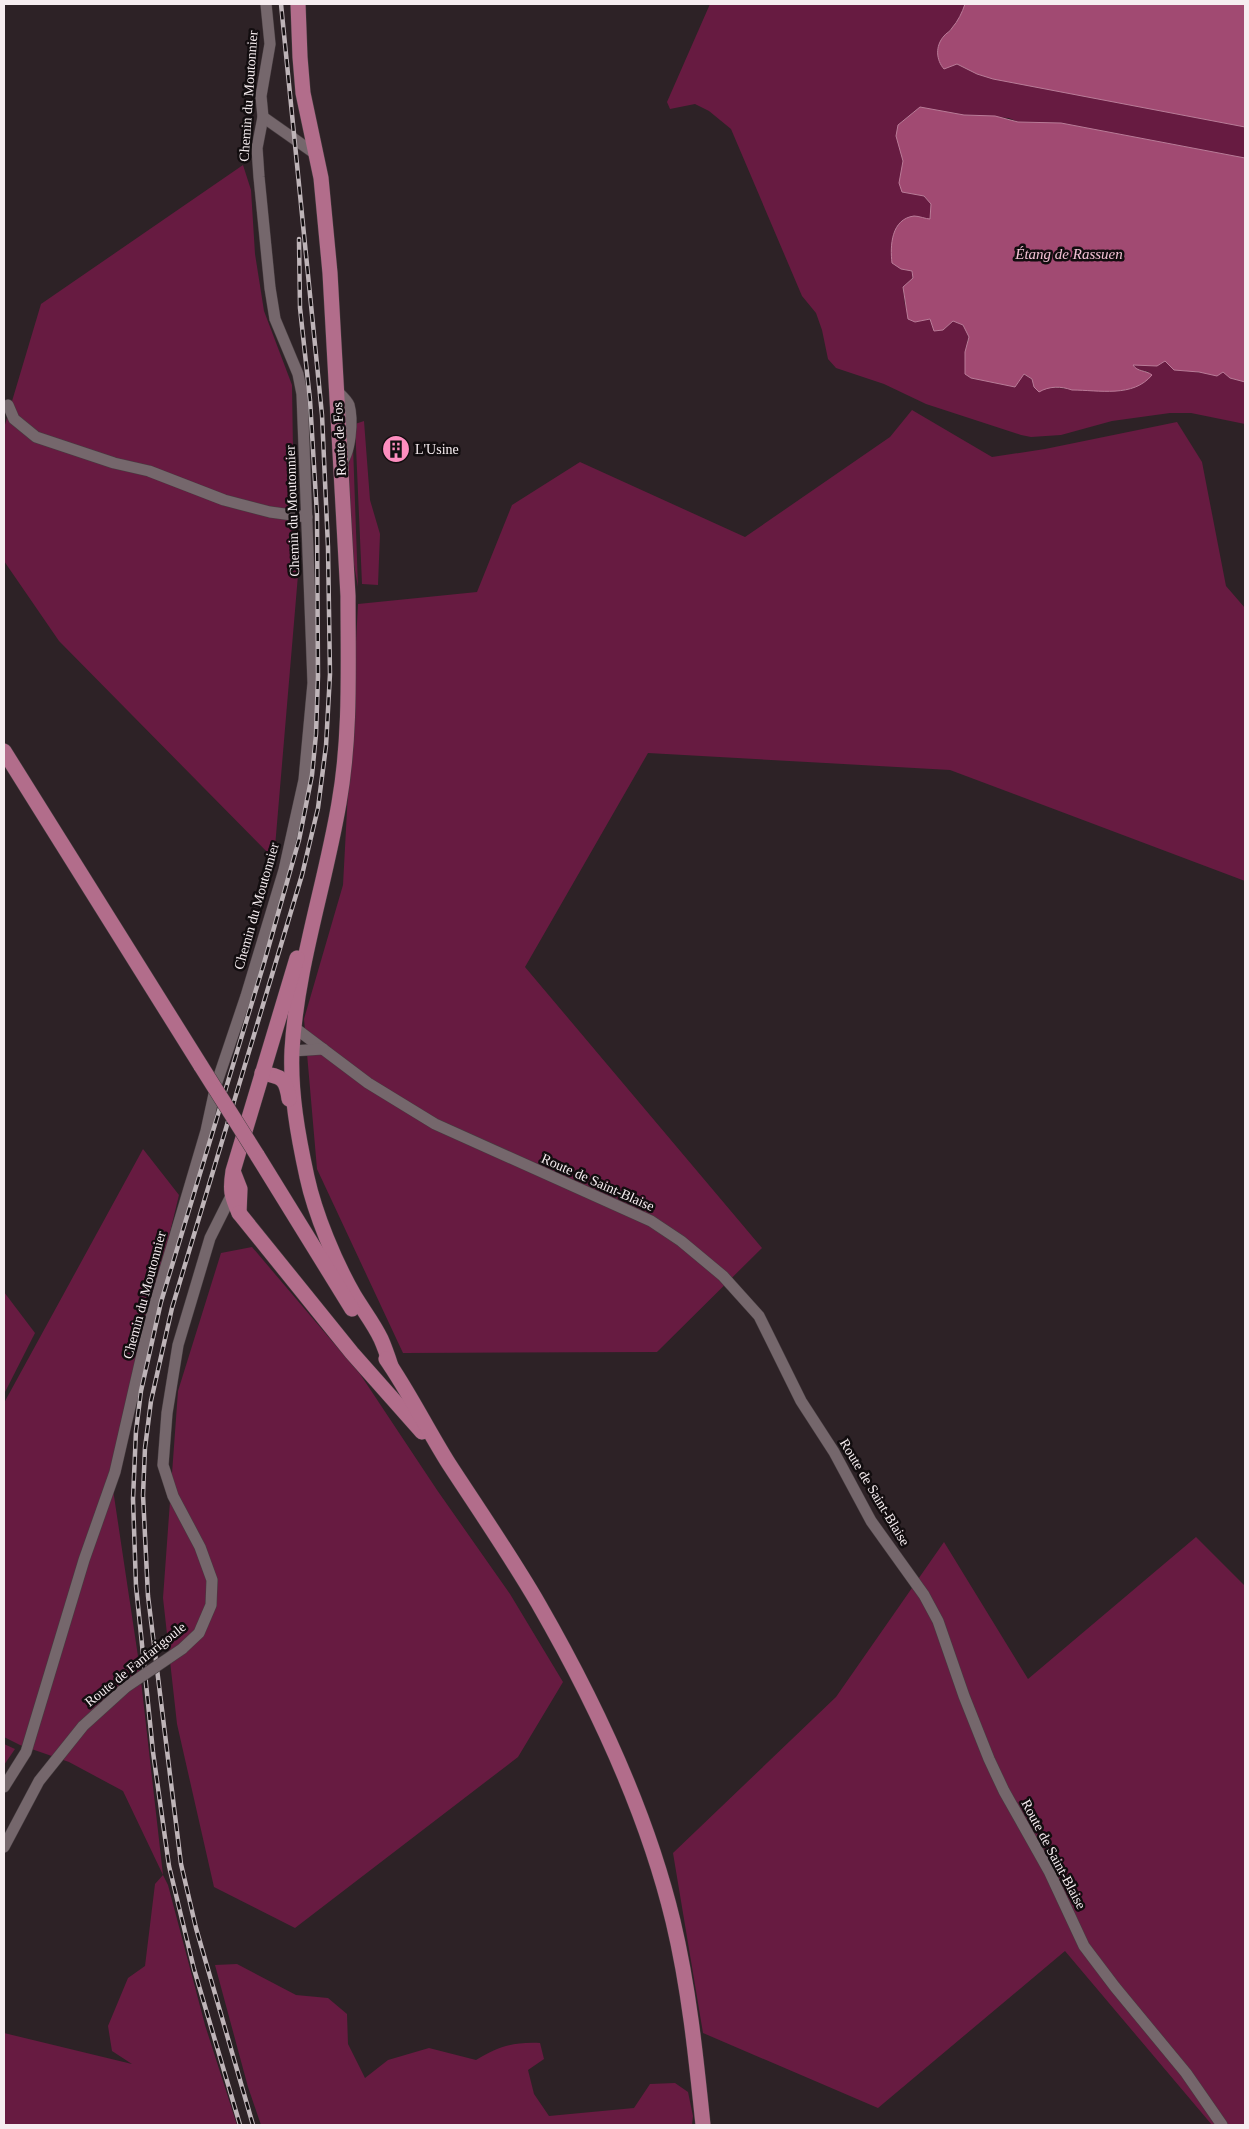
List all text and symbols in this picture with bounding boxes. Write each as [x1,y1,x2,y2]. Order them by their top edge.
street label: Chemin du Moutonnier [236,30,261,162]
water label: Étang de Rassuen [1014,246,1123,262]
street label: Route de Fos [330,402,349,476]
building icon: L'Usine [381,434,411,464]
place label: L'Usine [415,442,459,457]
street label: Chemin du Moutonnier [283,445,302,577]
street label: Chemin du Moutonnier [231,841,282,971]
street label: Route de Saint-Blaise [539,1151,657,1214]
street label: Chemin du Moutonnier [120,1229,169,1361]
street label: Route de Saint-Blaise [837,1436,912,1548]
street label: Route de Fanfarigoule [82,1619,189,1710]
street label: Route de Saint-Blaise [1018,1797,1089,1912]

